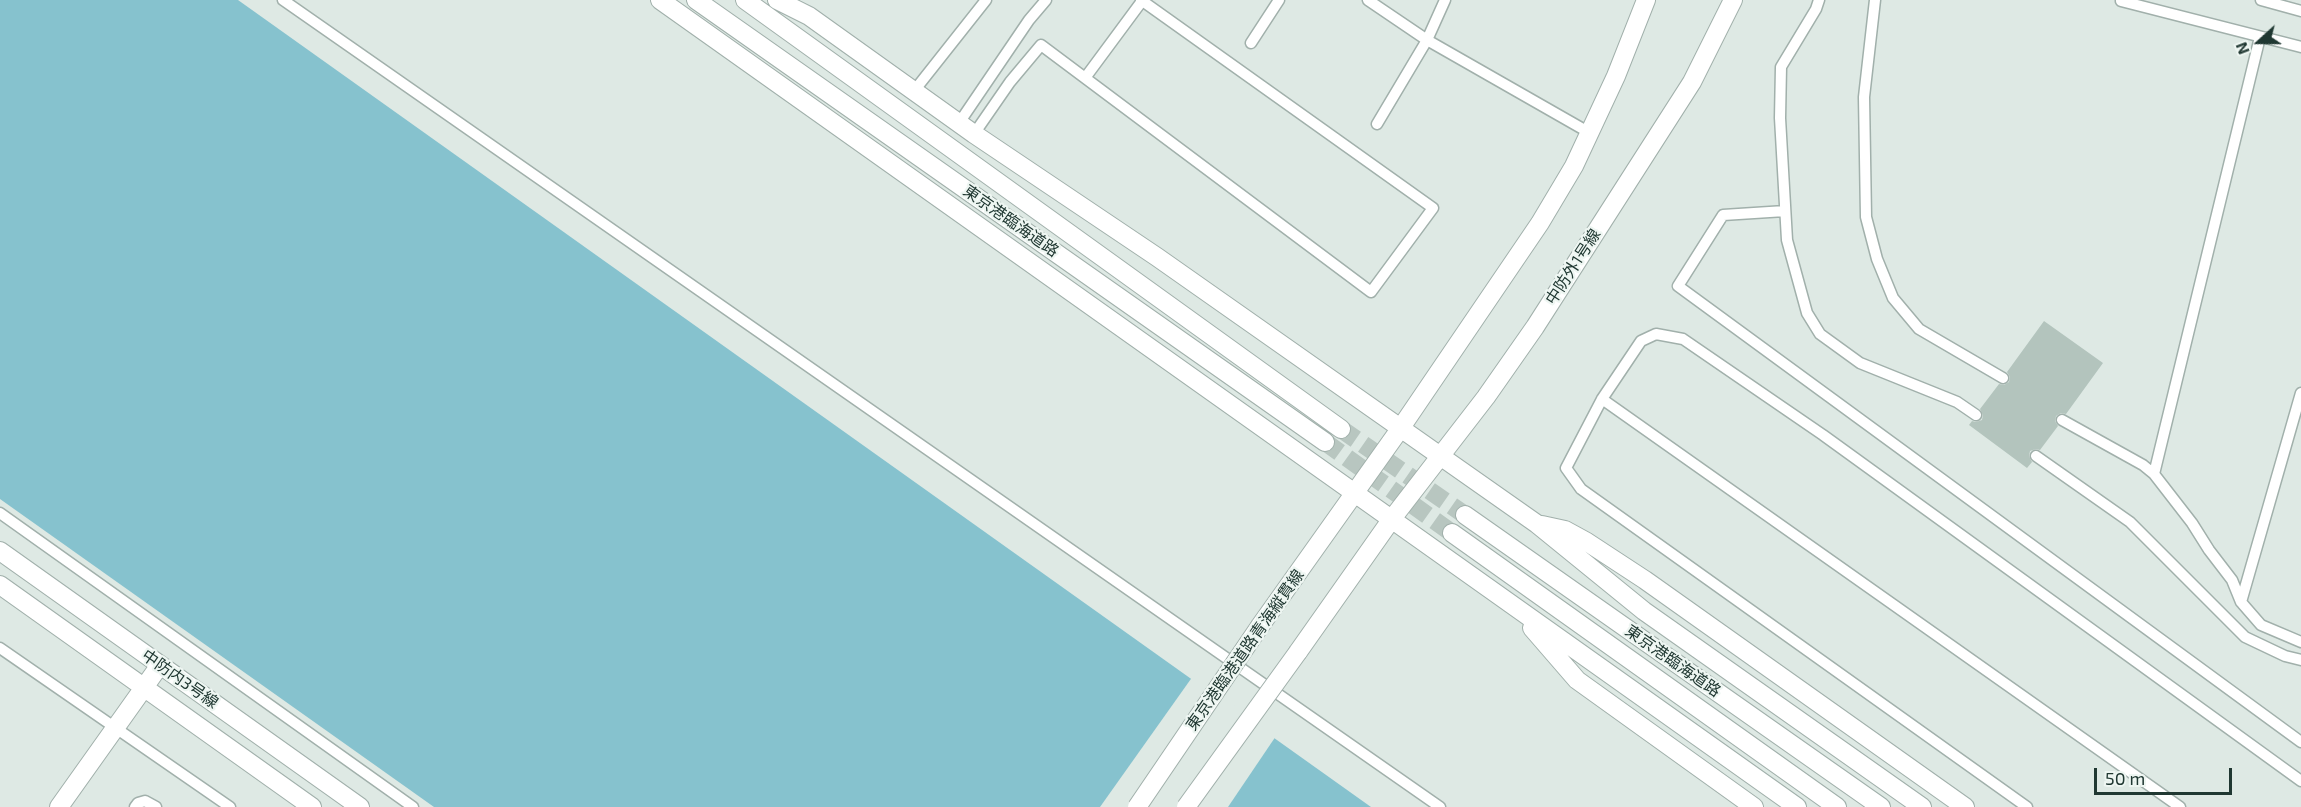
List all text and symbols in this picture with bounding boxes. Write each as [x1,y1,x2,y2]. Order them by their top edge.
north arrow [2229,12,2289,72]
text: N [2231,40,2253,57]
street label: 東京港臨海道路 [960,181,1062,261]
street label: 中防外1号線 [1541,226,1605,308]
street label: 東京港臨港道路青海縦貫線 [1182,566,1308,734]
street label: 東京港臨海道路 [1622,621,1724,701]
street label: 中防内3号線 [138,646,222,712]
scale bar [2097,756,2235,794]
text: 50 m [2105,767,2145,789]

